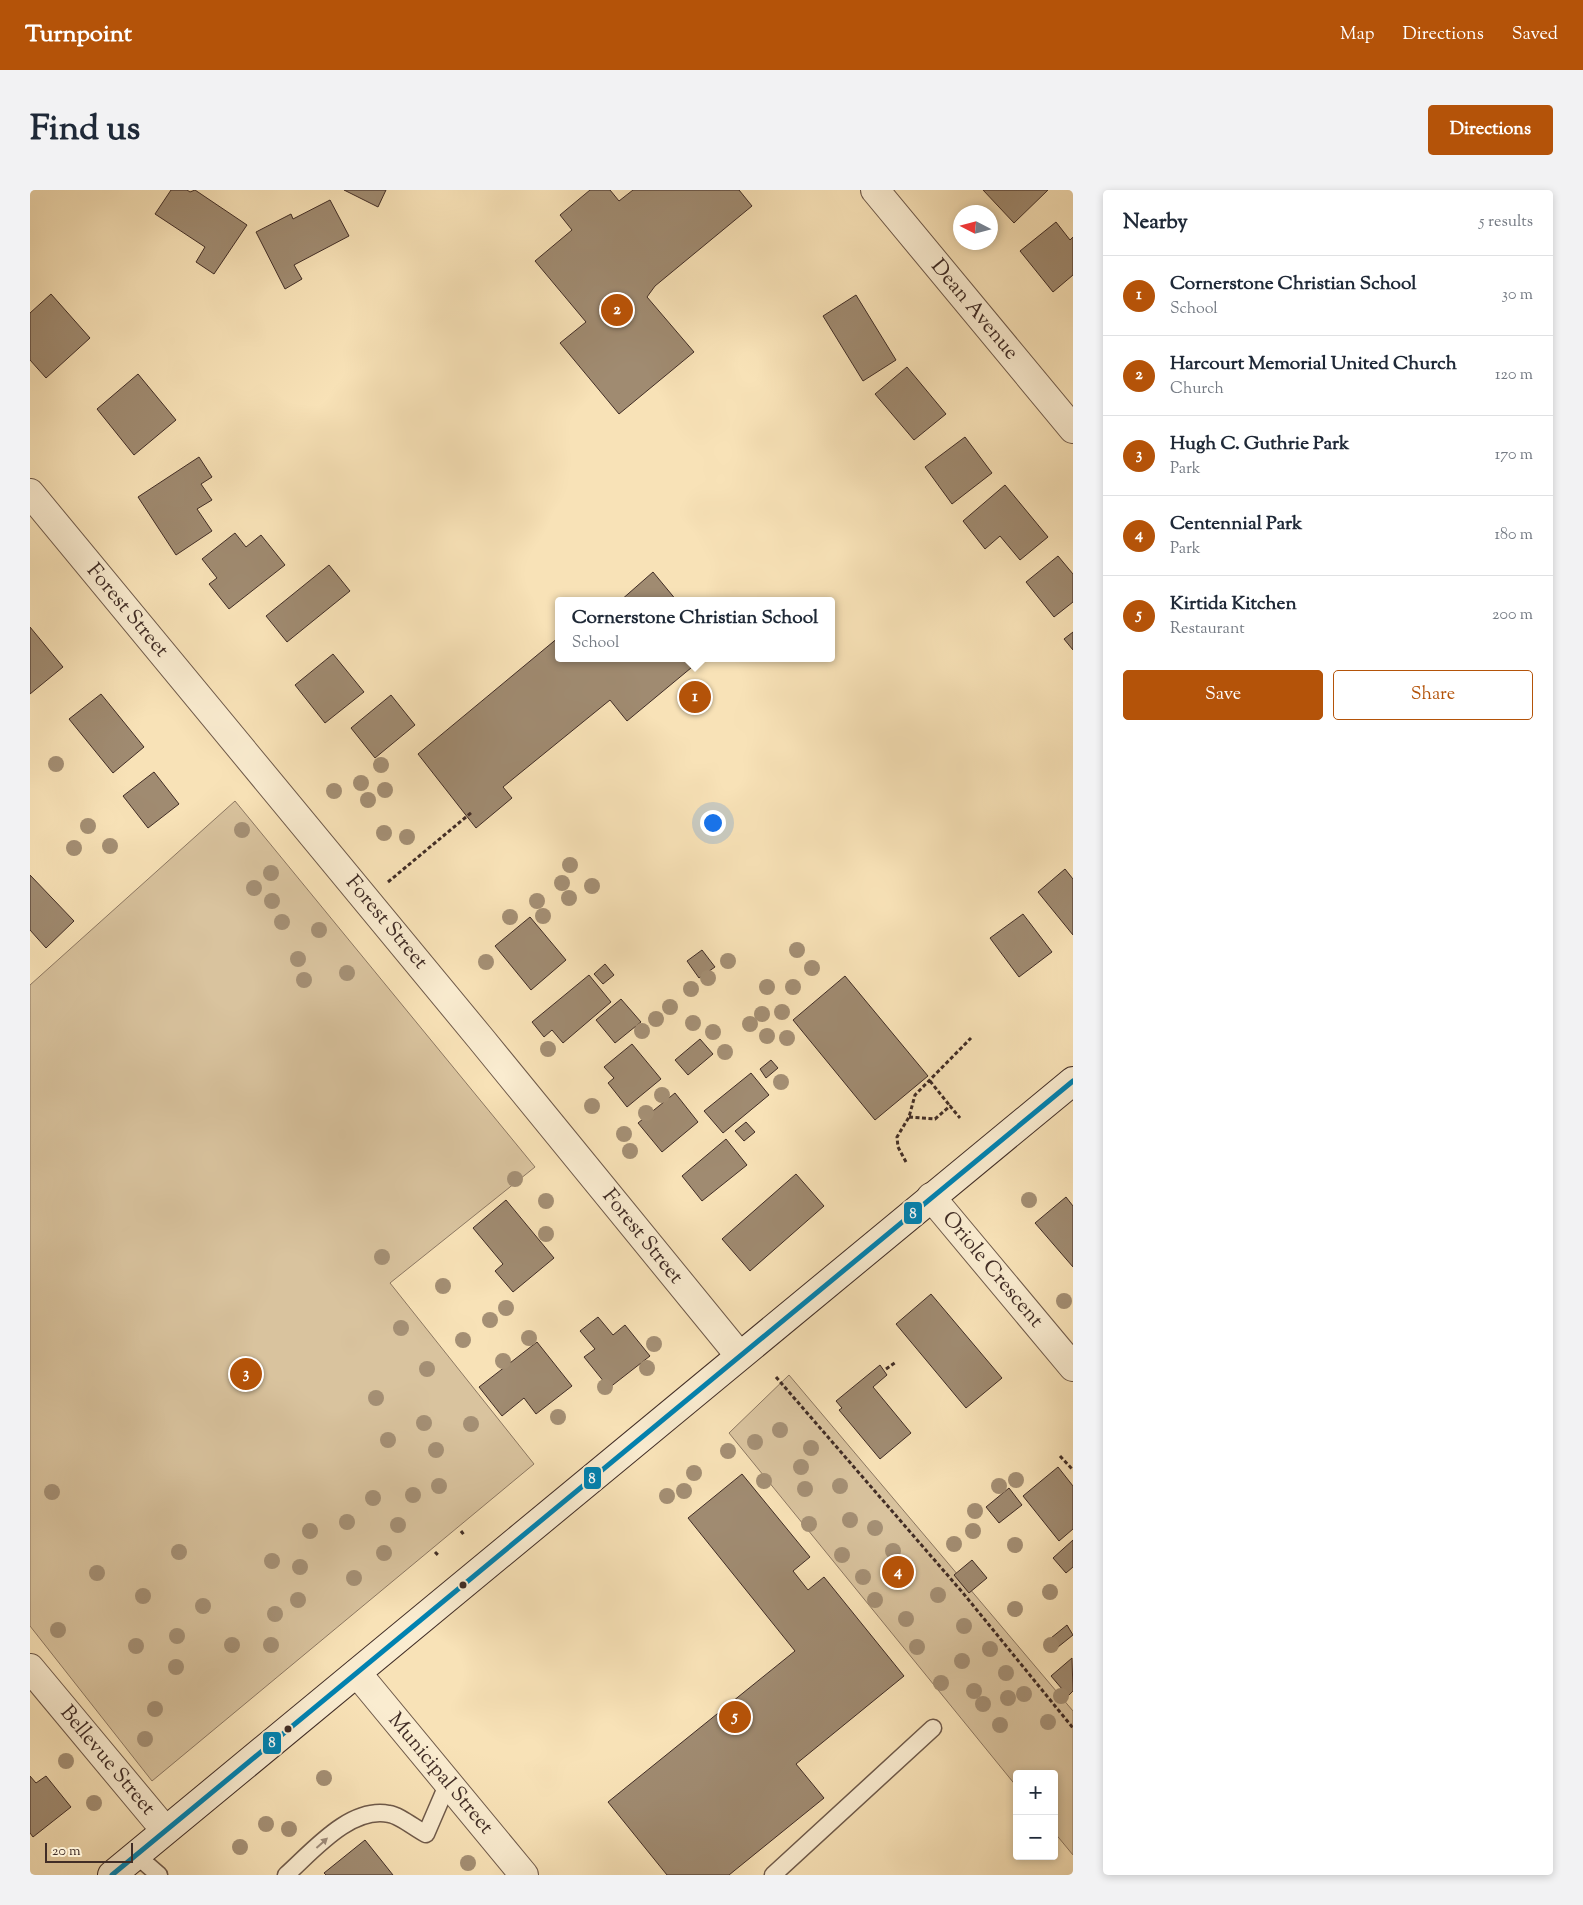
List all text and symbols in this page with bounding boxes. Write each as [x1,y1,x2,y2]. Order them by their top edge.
text: Turnpoint [25,18,132,52]
text: Map [1340,22,1375,48]
text: Directions [1403,22,1484,48]
text: Saved [1512,22,1558,48]
text: Find us [30,105,140,156]
button: Directions [1428,105,1553,155]
north arrow [953,205,998,250]
text: Nearby [1123,208,1188,238]
text: 5 results [1479,211,1533,234]
street label: Dean Avenue [923,253,1025,367]
text: Cornerstone Christian School [1170,271,1417,298]
text: 1 [1136,284,1142,307]
text: 30 m [1502,284,1533,307]
pin: 2 [601,291,633,329]
text: School [1170,298,1218,321]
text: Harcourt Memorial United Church [1170,351,1457,378]
text: 2 [1135,364,1143,387]
text: 120 m [1495,364,1533,387]
text: Church [1170,378,1224,401]
text: Hugh C. Guthrie Park [1170,431,1349,458]
text: 3 [1136,444,1142,467]
text: 170 m [1495,444,1533,467]
text: Park [1170,458,1201,481]
text: Centennial Park [1170,511,1302,538]
text: 4 [1135,524,1143,547]
text: 180 m [1494,524,1533,547]
text: Park [1170,538,1201,561]
street label: Forest Street [79,557,175,665]
text: Kirtida Kitchen [1170,591,1297,618]
popup [555,597,835,662]
text: 5 [1136,604,1142,627]
text: 200 m [1492,604,1533,627]
text: Cornerstone Christian School [572,605,818,632]
text: Restaurant [1170,618,1245,641]
text: School [572,632,620,655]
button: Save [1123,670,1323,720]
button: Share [1333,670,1533,720]
pin: 1 [679,678,711,716]
your location [700,810,726,836]
street label: Forest Street [338,869,434,977]
street label: Forest Street [594,1183,690,1291]
line badge: 8 [903,1201,923,1225]
text: 8 [910,1205,917,1225]
street label: Oriole Crescent [934,1205,1050,1335]
pin: 3 [230,1355,262,1393]
line badge: 8 [583,1466,602,1490]
text: 8 [589,1470,596,1490]
pin: 4 [882,1553,914,1591]
unlabelled marker [458,1580,468,1590]
pin: 5 [719,1698,751,1736]
street label: Bellevue Street [52,1699,162,1823]
street label: Municipal Street [380,1707,500,1841]
unlabelled marker [283,1724,293,1734]
line badge: 8 [262,1731,282,1755]
text: 8 [269,1734,276,1754]
map controls [1013,1770,1058,1860]
button: + [1013,1770,1058,1815]
button: − [1013,1815,1058,1860]
one-way arrow [316,1837,329,1848]
scale bar [45,1840,132,1863]
text: 20 m [52,1842,81,1862]

